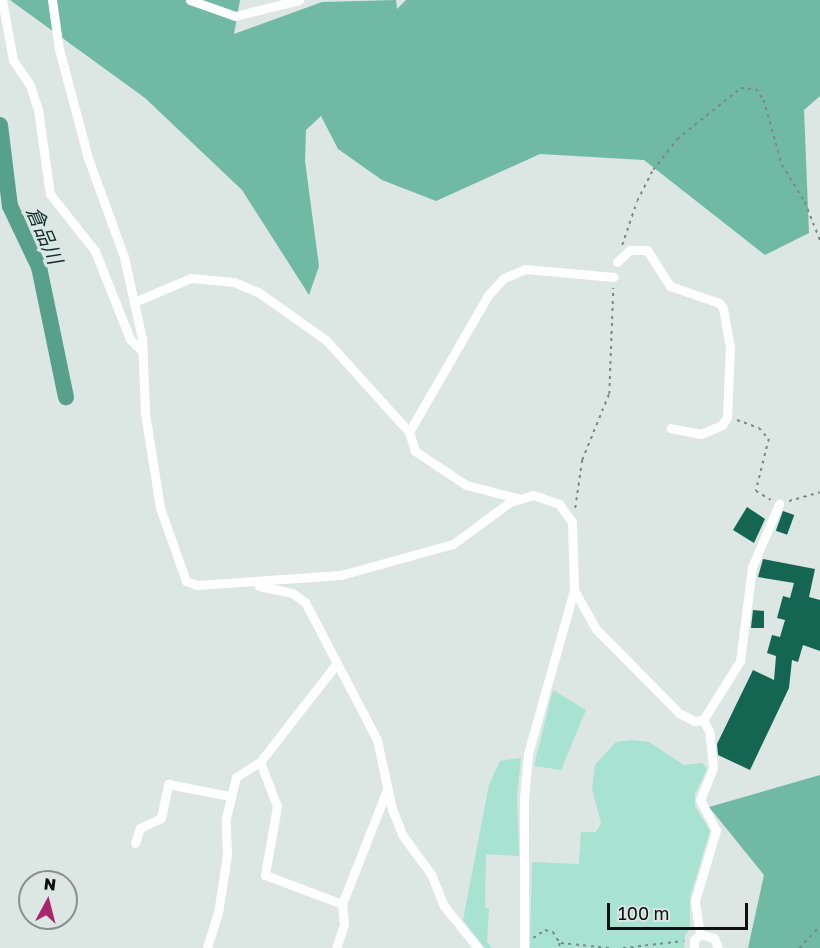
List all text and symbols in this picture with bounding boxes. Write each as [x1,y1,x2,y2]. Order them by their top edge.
water label: 倉品川 [22,203,68,267]
north arrow [18,870,78,930]
text: N [43,873,57,895]
scale bar [610,891,751,929]
text: 100 m [618,902,669,924]

